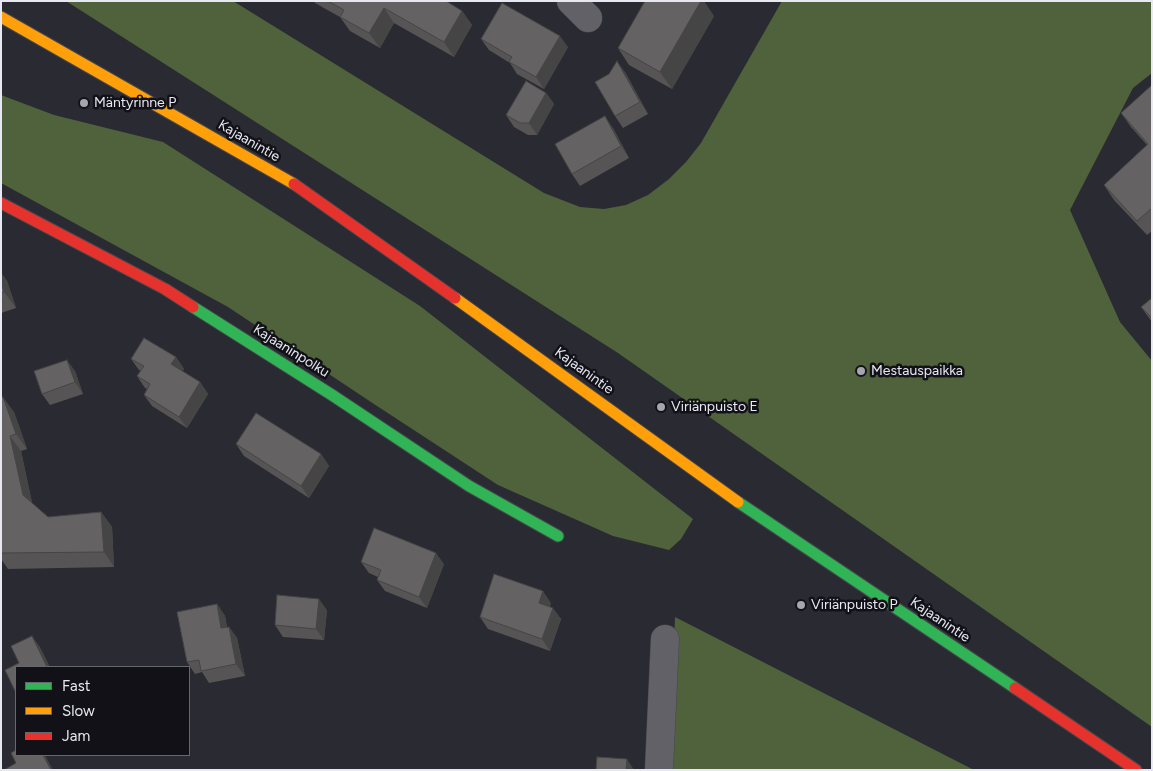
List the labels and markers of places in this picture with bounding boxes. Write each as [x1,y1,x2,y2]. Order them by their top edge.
place label: Mäntyrinne P [94,95,176,111]
marker: Mäntyrinne P [78,97,90,109]
place label: Mestauspaikka [871,363,963,379]
marker: Mestauspaikka [855,365,867,377]
place label: Viriänpuisto E [671,399,758,415]
marker: Viriänpuisto E [655,401,667,413]
place label: Viriänpuisto P [811,597,898,613]
marker: Viriänpuisto P [795,599,807,611]

